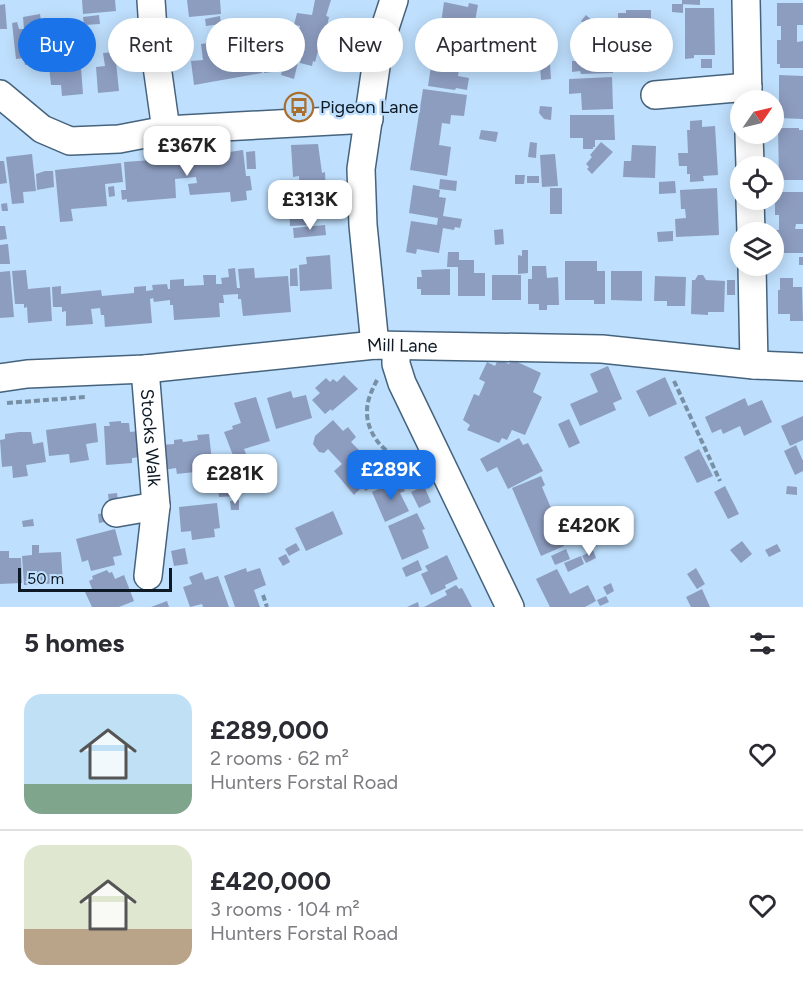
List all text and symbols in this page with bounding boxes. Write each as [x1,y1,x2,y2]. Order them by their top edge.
chip: Buy [18,18,96,72]
chip: Rent [108,18,194,72]
chip: Filters [206,18,305,72]
chip: New [317,18,403,72]
chip: Apartment [415,18,558,72]
chip: House [570,18,673,72]
north arrow [730,90,784,144]
map controls [730,90,784,276]
bus stop icon: Pigeon Lane [283,91,315,123]
place label: Pigeon Lane [320,96,419,118]
pin: £367K [145,126,229,177]
text: £367K [157,133,217,157]
button: locate [730,156,784,210]
pin: £313K [268,180,352,231]
text: £313K [282,187,338,211]
button: layers [730,222,784,276]
street label: Mill Lane [366,333,438,357]
street label: Stocks Walk [136,388,165,488]
pin: £289K [349,450,433,501]
pin: £281K [193,454,277,505]
text: £289K [361,457,421,481]
text: £281K [206,461,264,485]
pin: £420K [547,506,631,557]
text: £420K [558,513,620,537]
scale bar [18,565,172,592]
text: 50 m [27,569,64,588]
text: 5 homes [24,627,124,659]
icon: filters [746,627,779,660]
text: £289,000 [210,714,329,746]
icon: home [72,718,144,790]
icon: heart [746,738,779,771]
text: 2 rooms · 62 m² [210,746,349,770]
text: Hunters Forstal Road [210,770,398,794]
text: £420,000 [210,865,331,897]
icon: home [72,869,144,941]
icon: heart [746,889,779,922]
text: 3 rooms · 104 m² [210,897,360,921]
text: Hunters Forstal Road [210,921,398,945]

